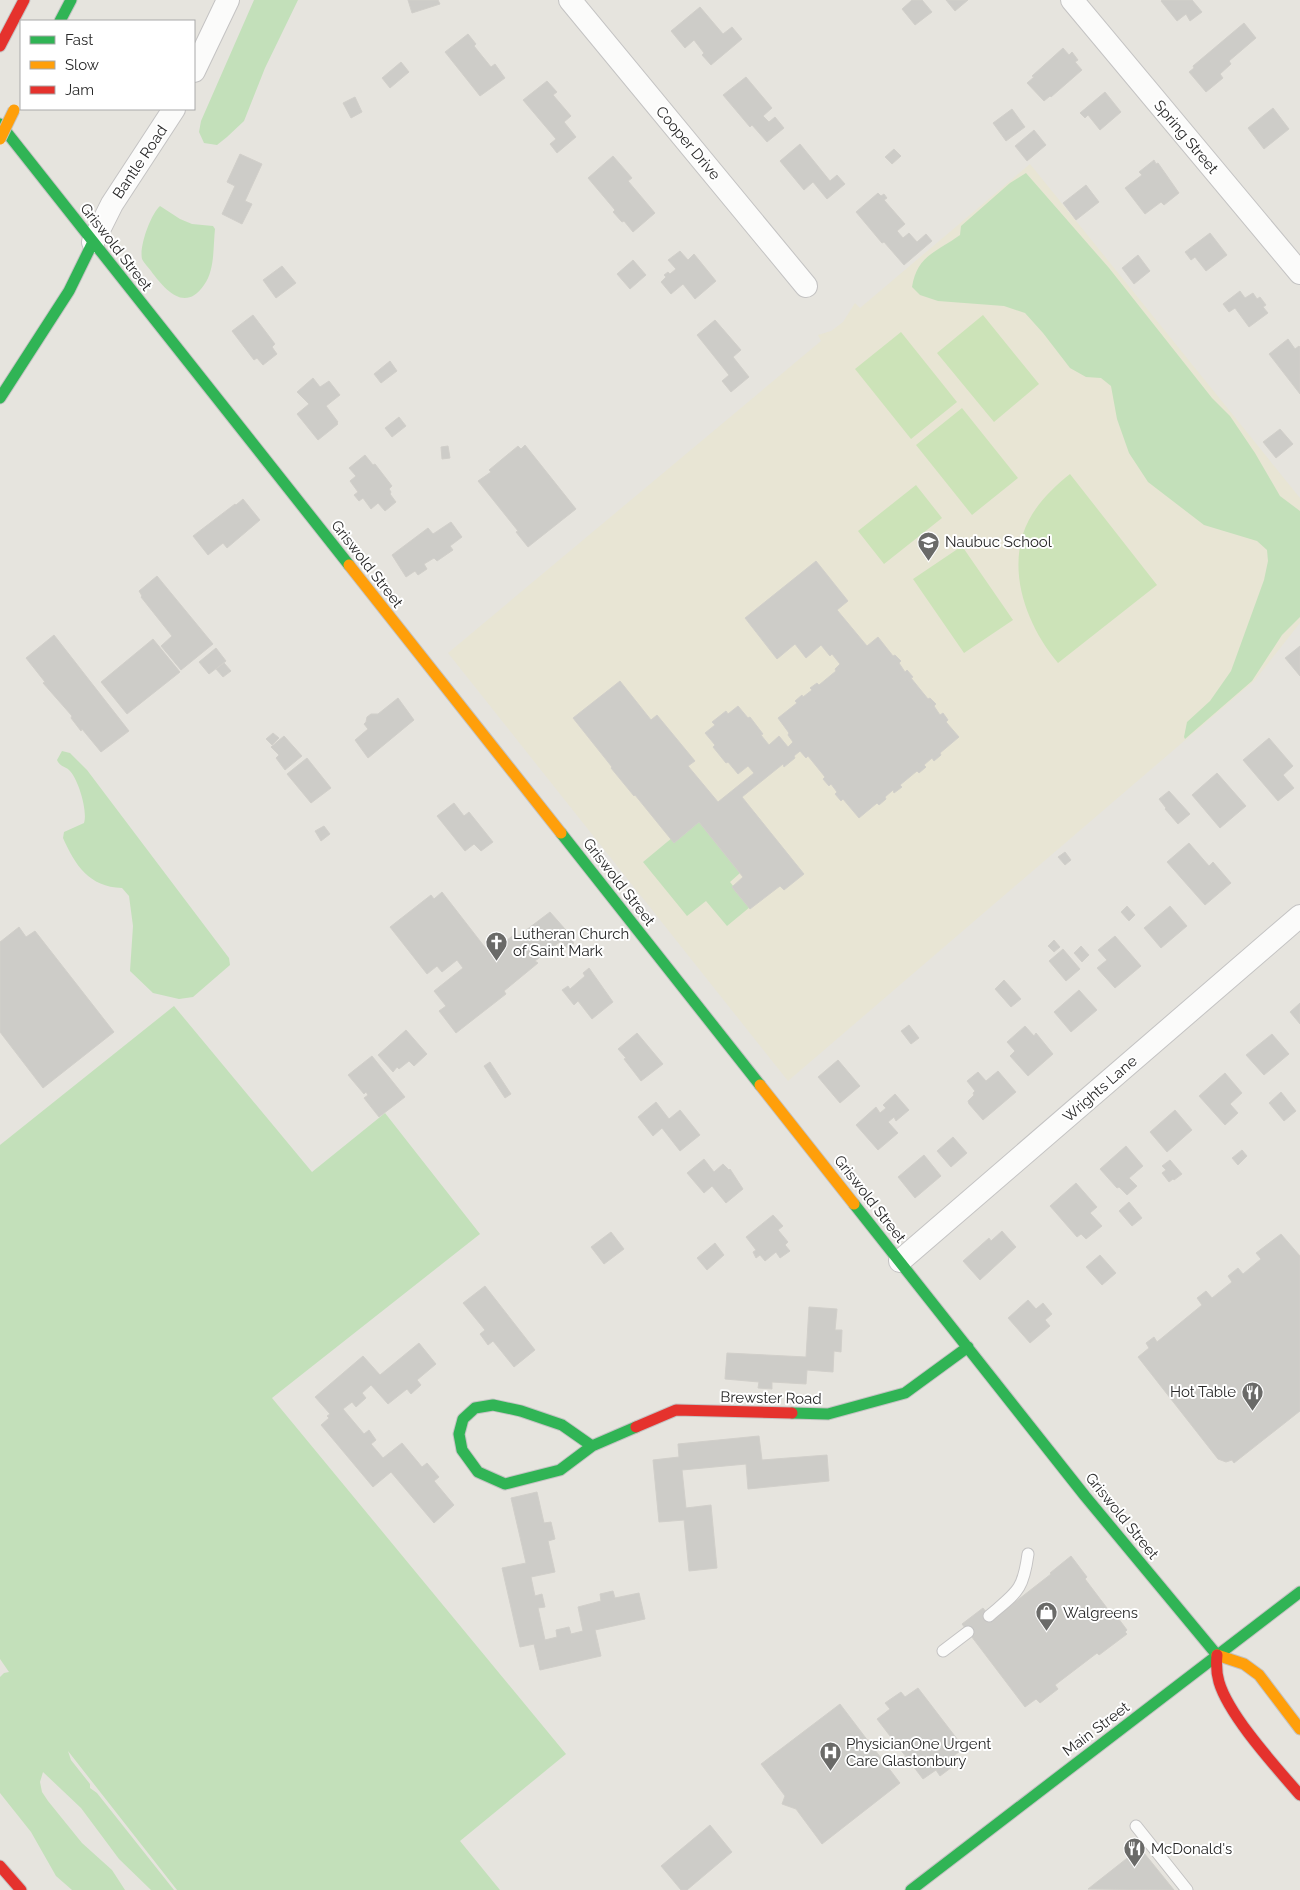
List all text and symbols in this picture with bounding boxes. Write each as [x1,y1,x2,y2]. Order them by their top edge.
legend [20,20,195,110]
text: Fast [65,31,93,49]
text: Slow [65,56,99,74]
text: Jam [65,81,94,99]
street label: Spring Street [1150,97,1222,177]
street label: Cooper Drive [652,102,724,184]
street label: Bantle Road [109,122,171,202]
street label: Griswold Street [76,200,156,294]
street label: Griswold Street [327,517,407,611]
school or university icon: Naubuc School [917,530,941,561]
place label: Naubuc School [945,533,1053,551]
street label: Griswold Street [579,835,659,929]
place label: Lutheran Church of Saint Mark [513,925,629,960]
church icon: Lutheran Church of Saint Mark [485,931,509,962]
street label: Wrights Lane [1059,1052,1141,1126]
street label: Griswold Street [830,1152,910,1246]
restaurant icon: Hot Table [1240,1380,1264,1411]
place label: Hot Table [1170,1383,1236,1401]
street label: Brewster Road [720,1388,822,1408]
street label: Griswold Street [1082,1469,1162,1563]
shop icon: Walgreens [1035,1601,1059,1632]
place label: Walgreens [1063,1604,1138,1622]
street label: Main Street [1059,1698,1133,1760]
place label: PhysicianOne Urgent Care Glastonbury [846,1735,991,1770]
hospital icon: PhysicianOne Urgent Care Glastonbury [818,1741,842,1772]
restaurant icon: McDonald's [1123,1837,1147,1868]
place label: McDonald's [1151,1840,1232,1858]

